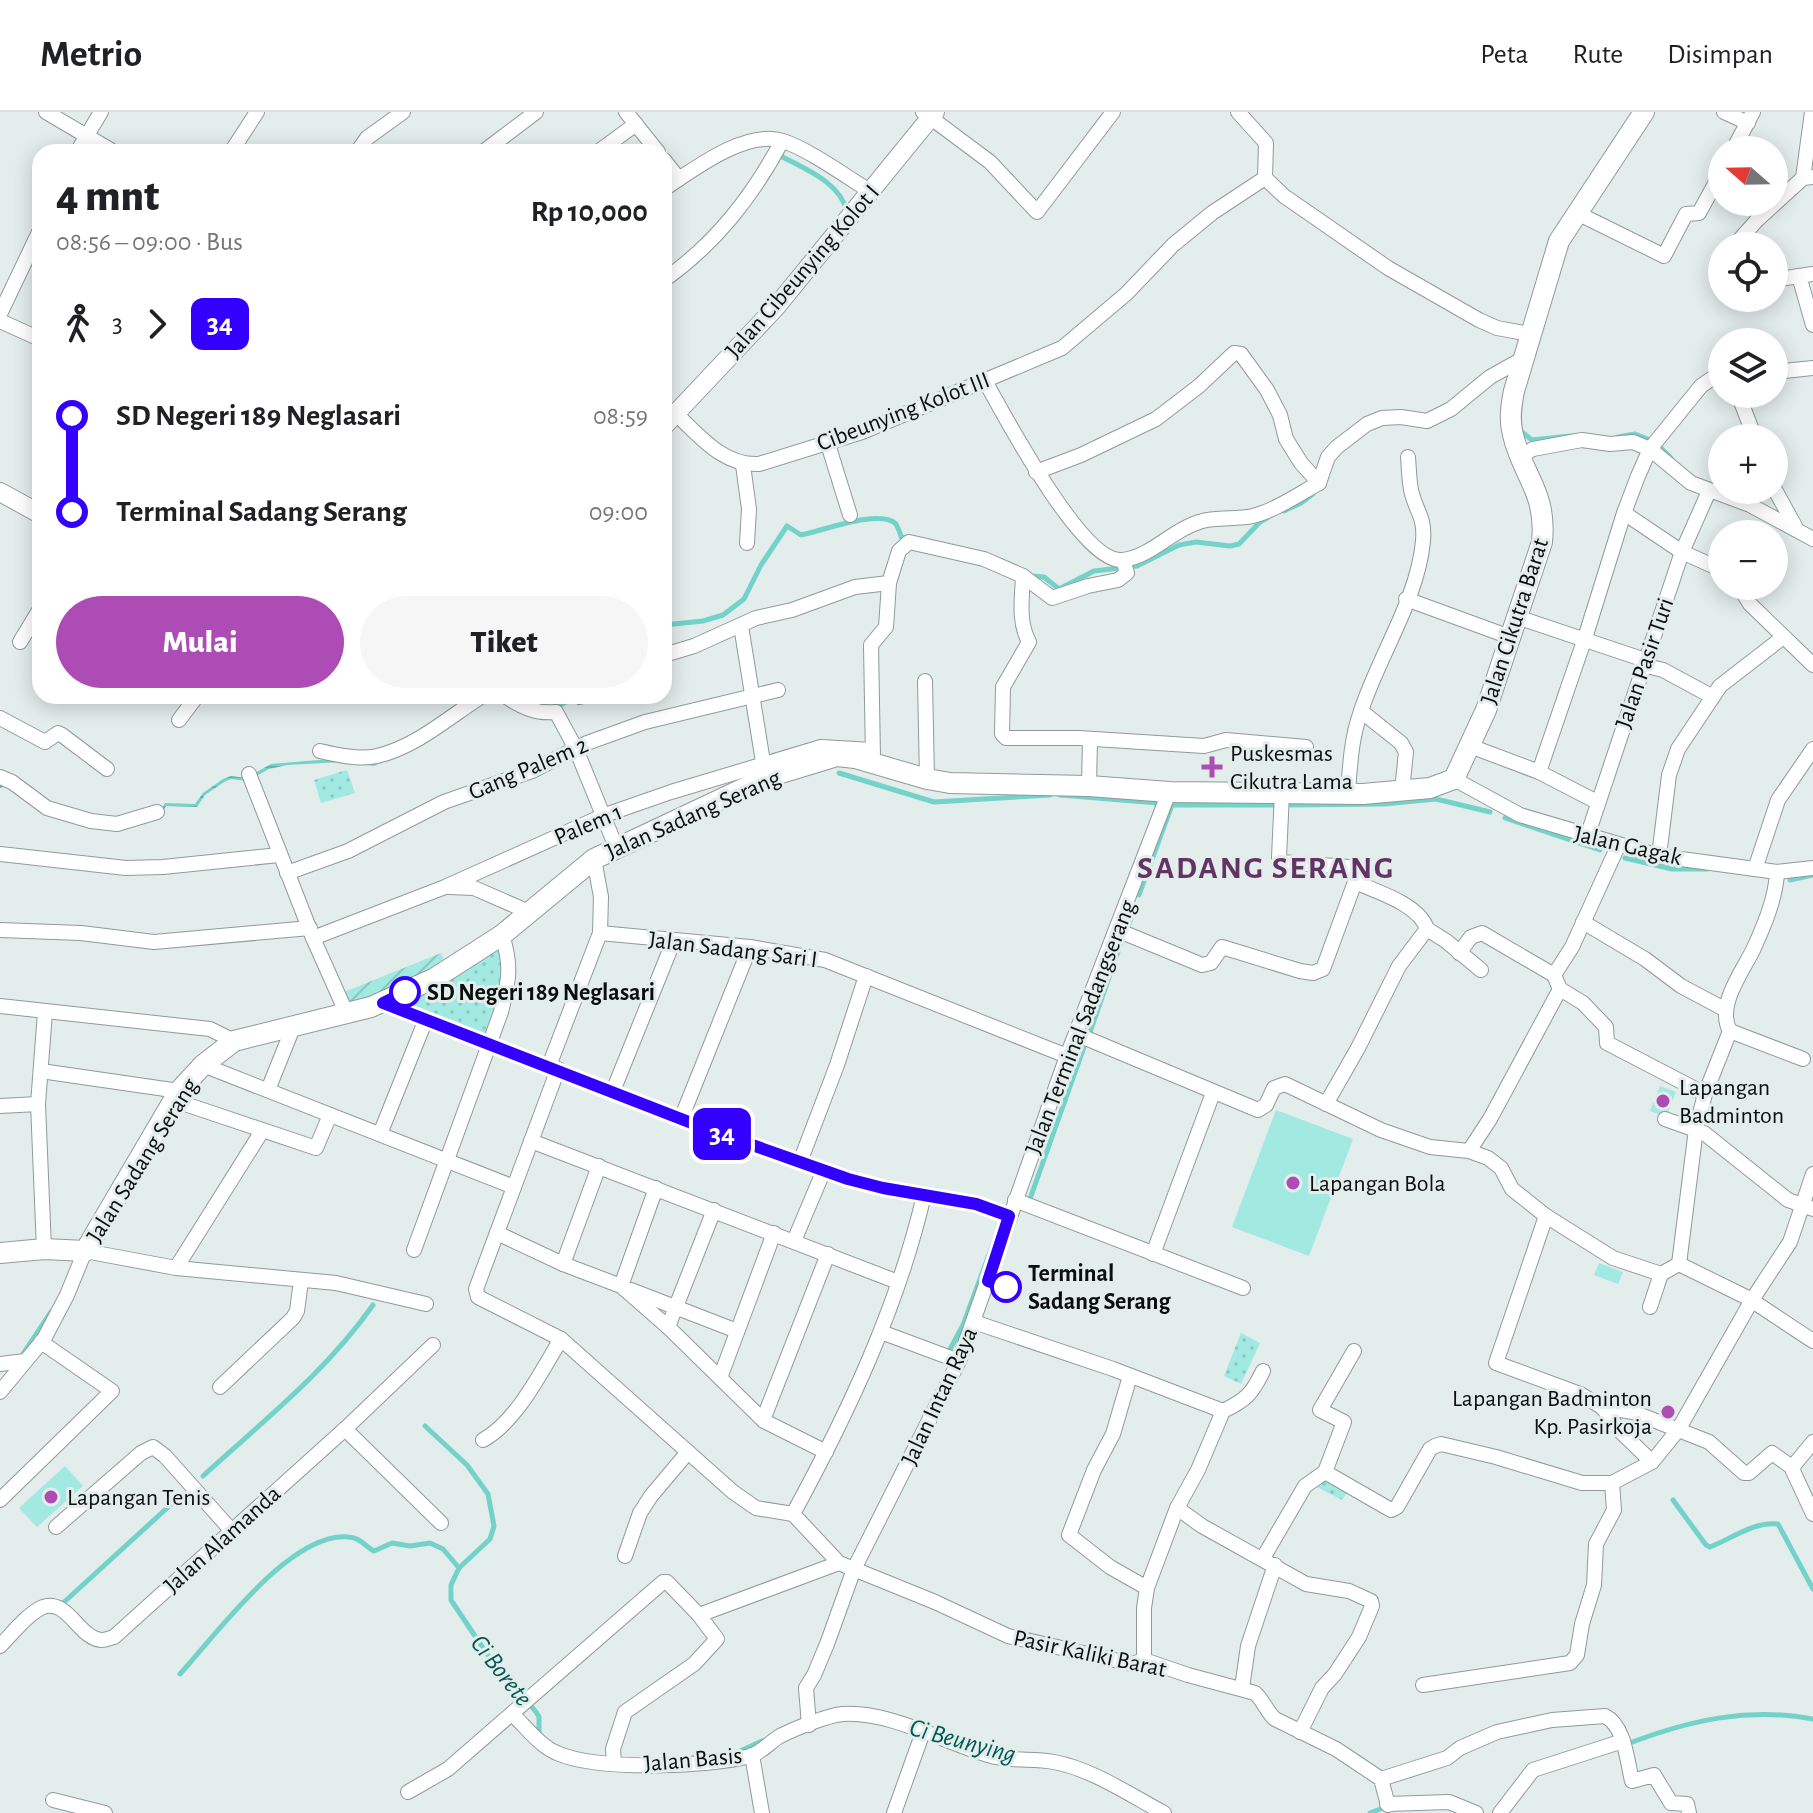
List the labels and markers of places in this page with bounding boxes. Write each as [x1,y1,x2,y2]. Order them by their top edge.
place label: Puskesmas Cikutra Lama [1230,742,1353,794]
marker: Puskesmas Cikutra Lama [1201,756,1223,778]
marker: SD Negeri 189 Neglasari [390,977,420,1007]
place label: SD Negeri 189 Neglasari [427,981,655,1005]
place label: Lapangan Badminton [1679,1076,1784,1128]
marker: Lapangan Badminton [1654,1092,1672,1110]
place label: Lapangan Bola [1309,1172,1446,1196]
marker: Lapangan Bola [1284,1174,1302,1192]
place label: Terminal Sadang Serang [1028,1262,1172,1314]
marker: Terminal Sadang Serang [991,1272,1021,1302]
place label: Lapangan Badminton Kp. Pasirkoja [1452,1387,1652,1439]
marker: Lapangan Badminton Kp. Pasirkoja [1659,1403,1677,1421]
place label: Lapangan Tenis [67,1486,210,1510]
marker: Lapangan Tenis [42,1488,60,1506]

